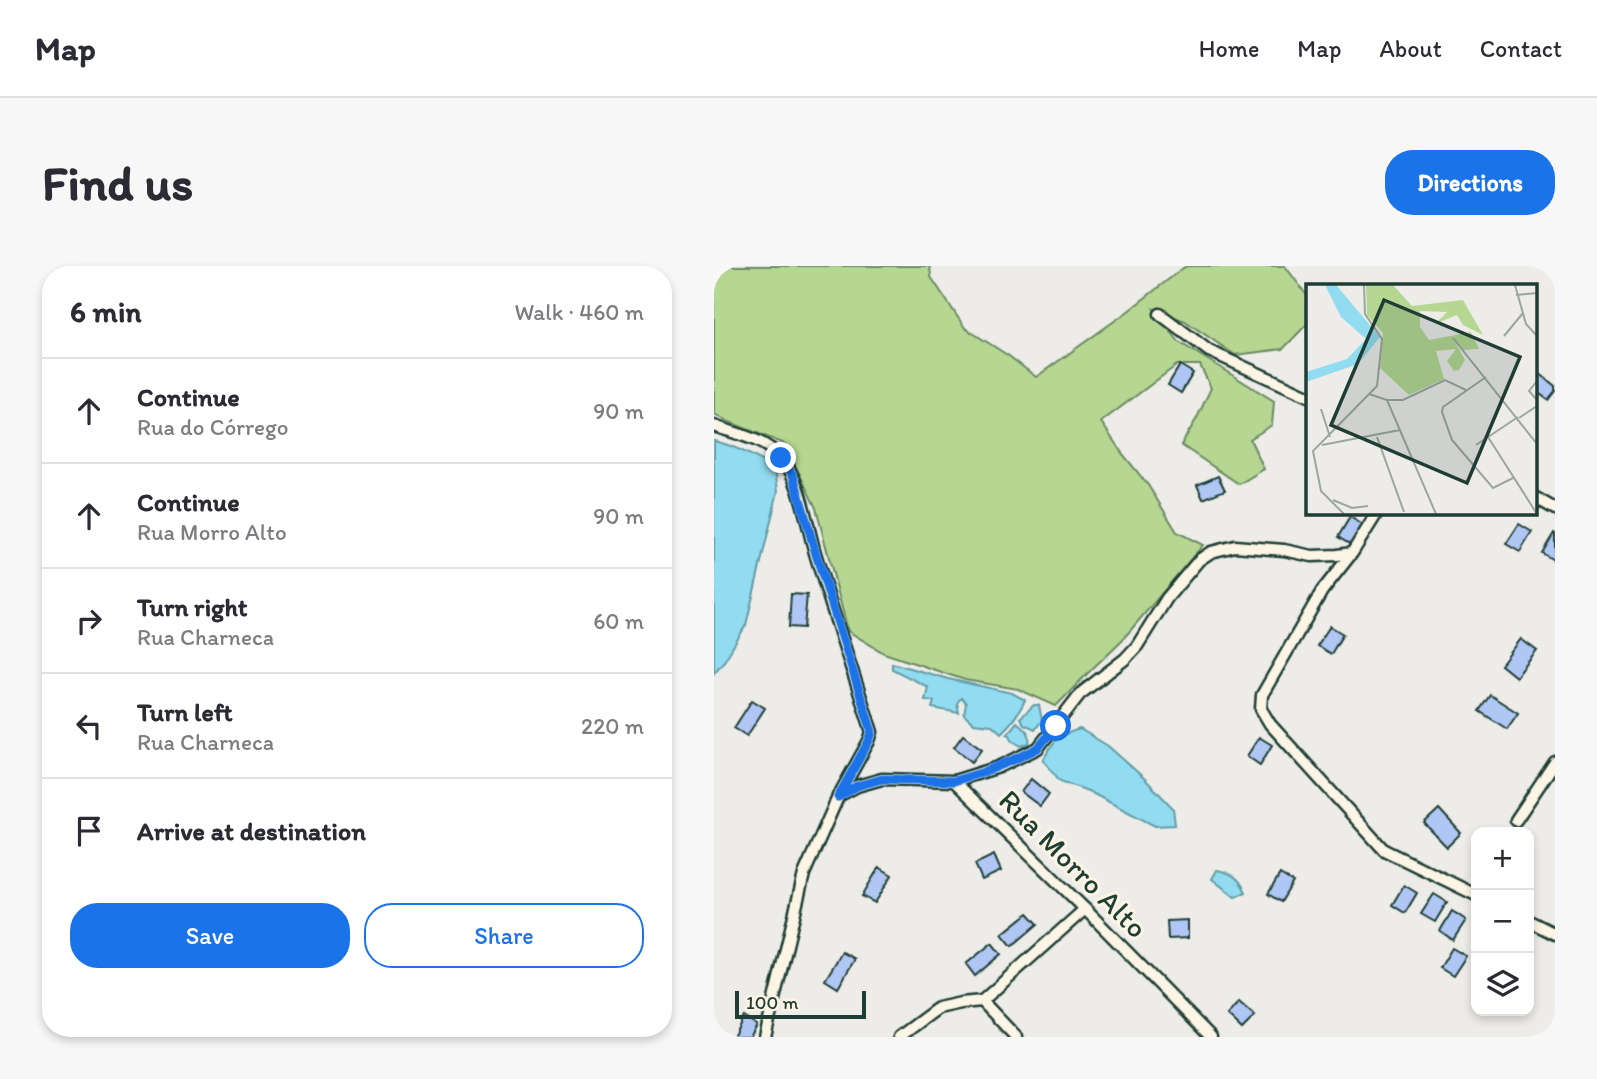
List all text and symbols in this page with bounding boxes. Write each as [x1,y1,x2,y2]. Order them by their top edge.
text: Map [35,29,96,68]
text: Home [1199,34,1259,63]
text: Map [1297,34,1341,63]
text: About [1379,34,1442,63]
text: Contact [1480,34,1562,63]
button: Directions [1385,150,1555,215]
text: Find us [42,153,193,212]
inset map [1306,284,1538,514]
text: 6 min [70,293,142,330]
text: Walk · 460 m [514,298,644,326]
text: Continue [137,381,240,413]
icon: ahead [70,392,108,430]
text: 90 m [593,397,644,425]
text: Rua do Córrego [137,413,288,441]
route end [765,442,796,473]
text: Continue [137,486,240,518]
icon: ahead [70,497,108,535]
text: 90 m [593,502,644,530]
text: Rua Morro Alto [137,518,287,546]
text: Turn right [137,591,248,623]
icon: right [70,602,108,640]
text: 60 m [593,607,644,635]
text: Rua Charneca [137,623,274,651]
text: Turn left [137,696,233,728]
icon: left [70,707,108,745]
route start [1040,710,1071,741]
text: 220 m [581,712,644,740]
text: Rua Charneca [137,728,274,756]
street label: Rua Morro Alto [991,782,1155,946]
icon: arrive [70,812,108,850]
text: Arrive at destination [137,815,366,847]
map controls [1471,827,1534,1016]
button: + [1471,827,1534,890]
button: − [1471,890,1534,953]
button: Save [70,903,350,968]
button: Share [364,903,644,968]
button: layers [1471,953,1534,1016]
scale bar [735,988,866,1020]
text: 100 m [746,991,798,1014]

